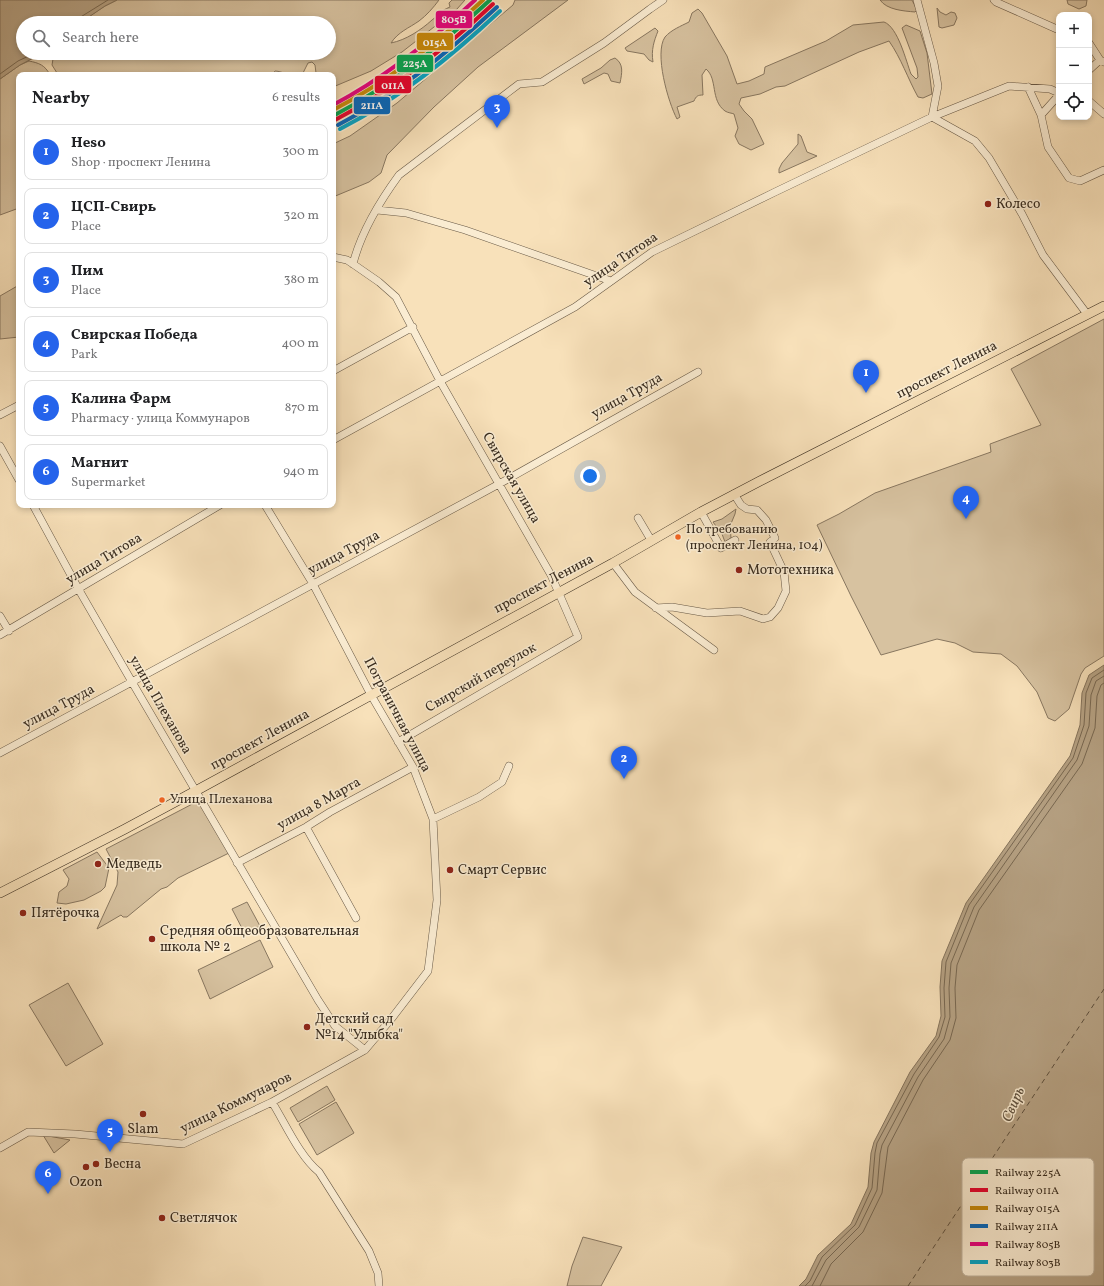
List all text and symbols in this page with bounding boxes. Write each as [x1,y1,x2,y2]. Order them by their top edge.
line badge: 805В [435,10,473,29]
map controls [1056,12,1092,120]
button: + [1056,12,1092,48]
text: 805В [441,13,467,28]
search box [16,16,336,60]
icon: search [30,27,52,49]
text: Search here [62,28,139,49]
line badge: 015А [416,32,454,51]
text: 015А [423,36,447,51]
button: − [1056,48,1092,84]
line badge: 225А [396,54,434,73]
text: 225А [403,57,427,72]
line badge: 011А [374,75,412,94]
text: 011А [381,79,405,94]
button: locate [1056,84,1092,120]
text: Nearby [32,87,90,110]
text: 6 results [272,89,320,107]
pin: 3 [484,95,510,128]
line badge: 211А [353,96,391,115]
text: 211А [361,99,383,114]
text: Heso [71,133,106,154]
text: 1 [43,143,49,161]
text: 300 m [283,143,319,161]
text: Shop · проспект Ленина [71,154,211,172]
place label: Колесо [996,195,1040,214]
text: ЦСП-Свирь [71,197,156,218]
marker: Колесо [983,199,993,209]
text: 2 [43,207,49,225]
text: 320 m [284,207,319,225]
text: Place [71,218,101,236]
street label: улица Титова [580,228,662,292]
text: Пим [71,261,103,282]
text: 3 [43,271,49,289]
text: 380 m [284,271,319,289]
text: Place [71,282,101,300]
text: Свирская Победа [71,325,198,346]
text: 4 [42,335,50,353]
text: 400 m [282,335,319,353]
street label: проспект Ленина [893,336,1001,404]
text: Park [71,346,98,364]
pin: 1 [853,360,879,393]
street label: улица Труда [588,369,666,423]
text: Калина Фарм [71,389,171,410]
text: 5 [43,399,49,417]
text: 870 m [285,399,319,417]
text: Pharmacy · улица Коммунаров [71,410,250,428]
street label: Свирская улица [477,429,545,527]
text: Магнит [71,453,128,474]
text: 6 [42,463,50,481]
text: 940 m [283,463,319,481]
your location [580,466,600,486]
text: Supermarket [71,474,146,492]
pin: 4 [953,486,979,519]
place label: По требованию (проспект Ленина, 104) [686,521,823,555]
street label: улица Труда [305,526,383,580]
street label: улица Титова [62,529,146,589]
marker: По требованию (проспект Ленина, 104) [673,532,683,542]
street label: проспект Ленина [491,550,597,618]
place label: Мототехника [747,561,834,580]
marker: Мототехника [734,565,744,575]
street label: Свирский переулок [422,638,541,718]
street label: улица Плеханова [124,652,196,758]
street label: Пограничная улица [359,654,435,776]
street label: улица Труда [20,680,98,734]
street label: проспект Ленина [207,705,313,775]
pin: 2 [611,746,637,779]
street label: улица 8 Марта [274,773,364,835]
place label: Улица Плеханова [170,791,273,809]
marker: Улица Плеханова [157,795,167,805]
place label: Медведь [106,855,162,874]
marker: Медведь [93,859,103,869]
place label: Смарт Сервис [458,861,547,880]
marker: Смарт Сервис [445,865,455,875]
place label: Пятёрочка [31,904,100,923]
marker: Пятёрочка [18,908,28,918]
place label: Средняя общеобразовательная школа № 2 [160,922,359,957]
marker: Средняя общеобразовательная школа № 2 [147,934,157,944]
place label: Детский сад №14 "Улыбка" [315,1010,403,1045]
marker: Детский сад №14 "Улыбка" [302,1022,312,1032]
street label: улица Коммунаров [177,1068,295,1138]
water label: Свирь [997,1084,1031,1126]
marker: Slam [138,1109,148,1119]
pin: 5 [97,1119,123,1152]
place label: Slam [127,1120,159,1139]
place label: Весна [104,1155,141,1174]
legend [962,1158,1094,1276]
marker: Весна [91,1159,101,1169]
pin: 6 [35,1161,61,1194]
marker: Ozon [81,1162,91,1172]
text: Railway 225А [995,1166,1061,1181]
place label: Ozon [69,1173,103,1192]
text: Railway 011А [995,1184,1059,1199]
text: Railway 015А [995,1202,1060,1217]
place label: Светлячок [170,1209,238,1228]
marker: Светлячок [157,1213,167,1223]
text: Railway 211А [995,1220,1059,1235]
text: Railway 805В [995,1238,1060,1253]
text: Railway 803В [995,1256,1061,1271]

